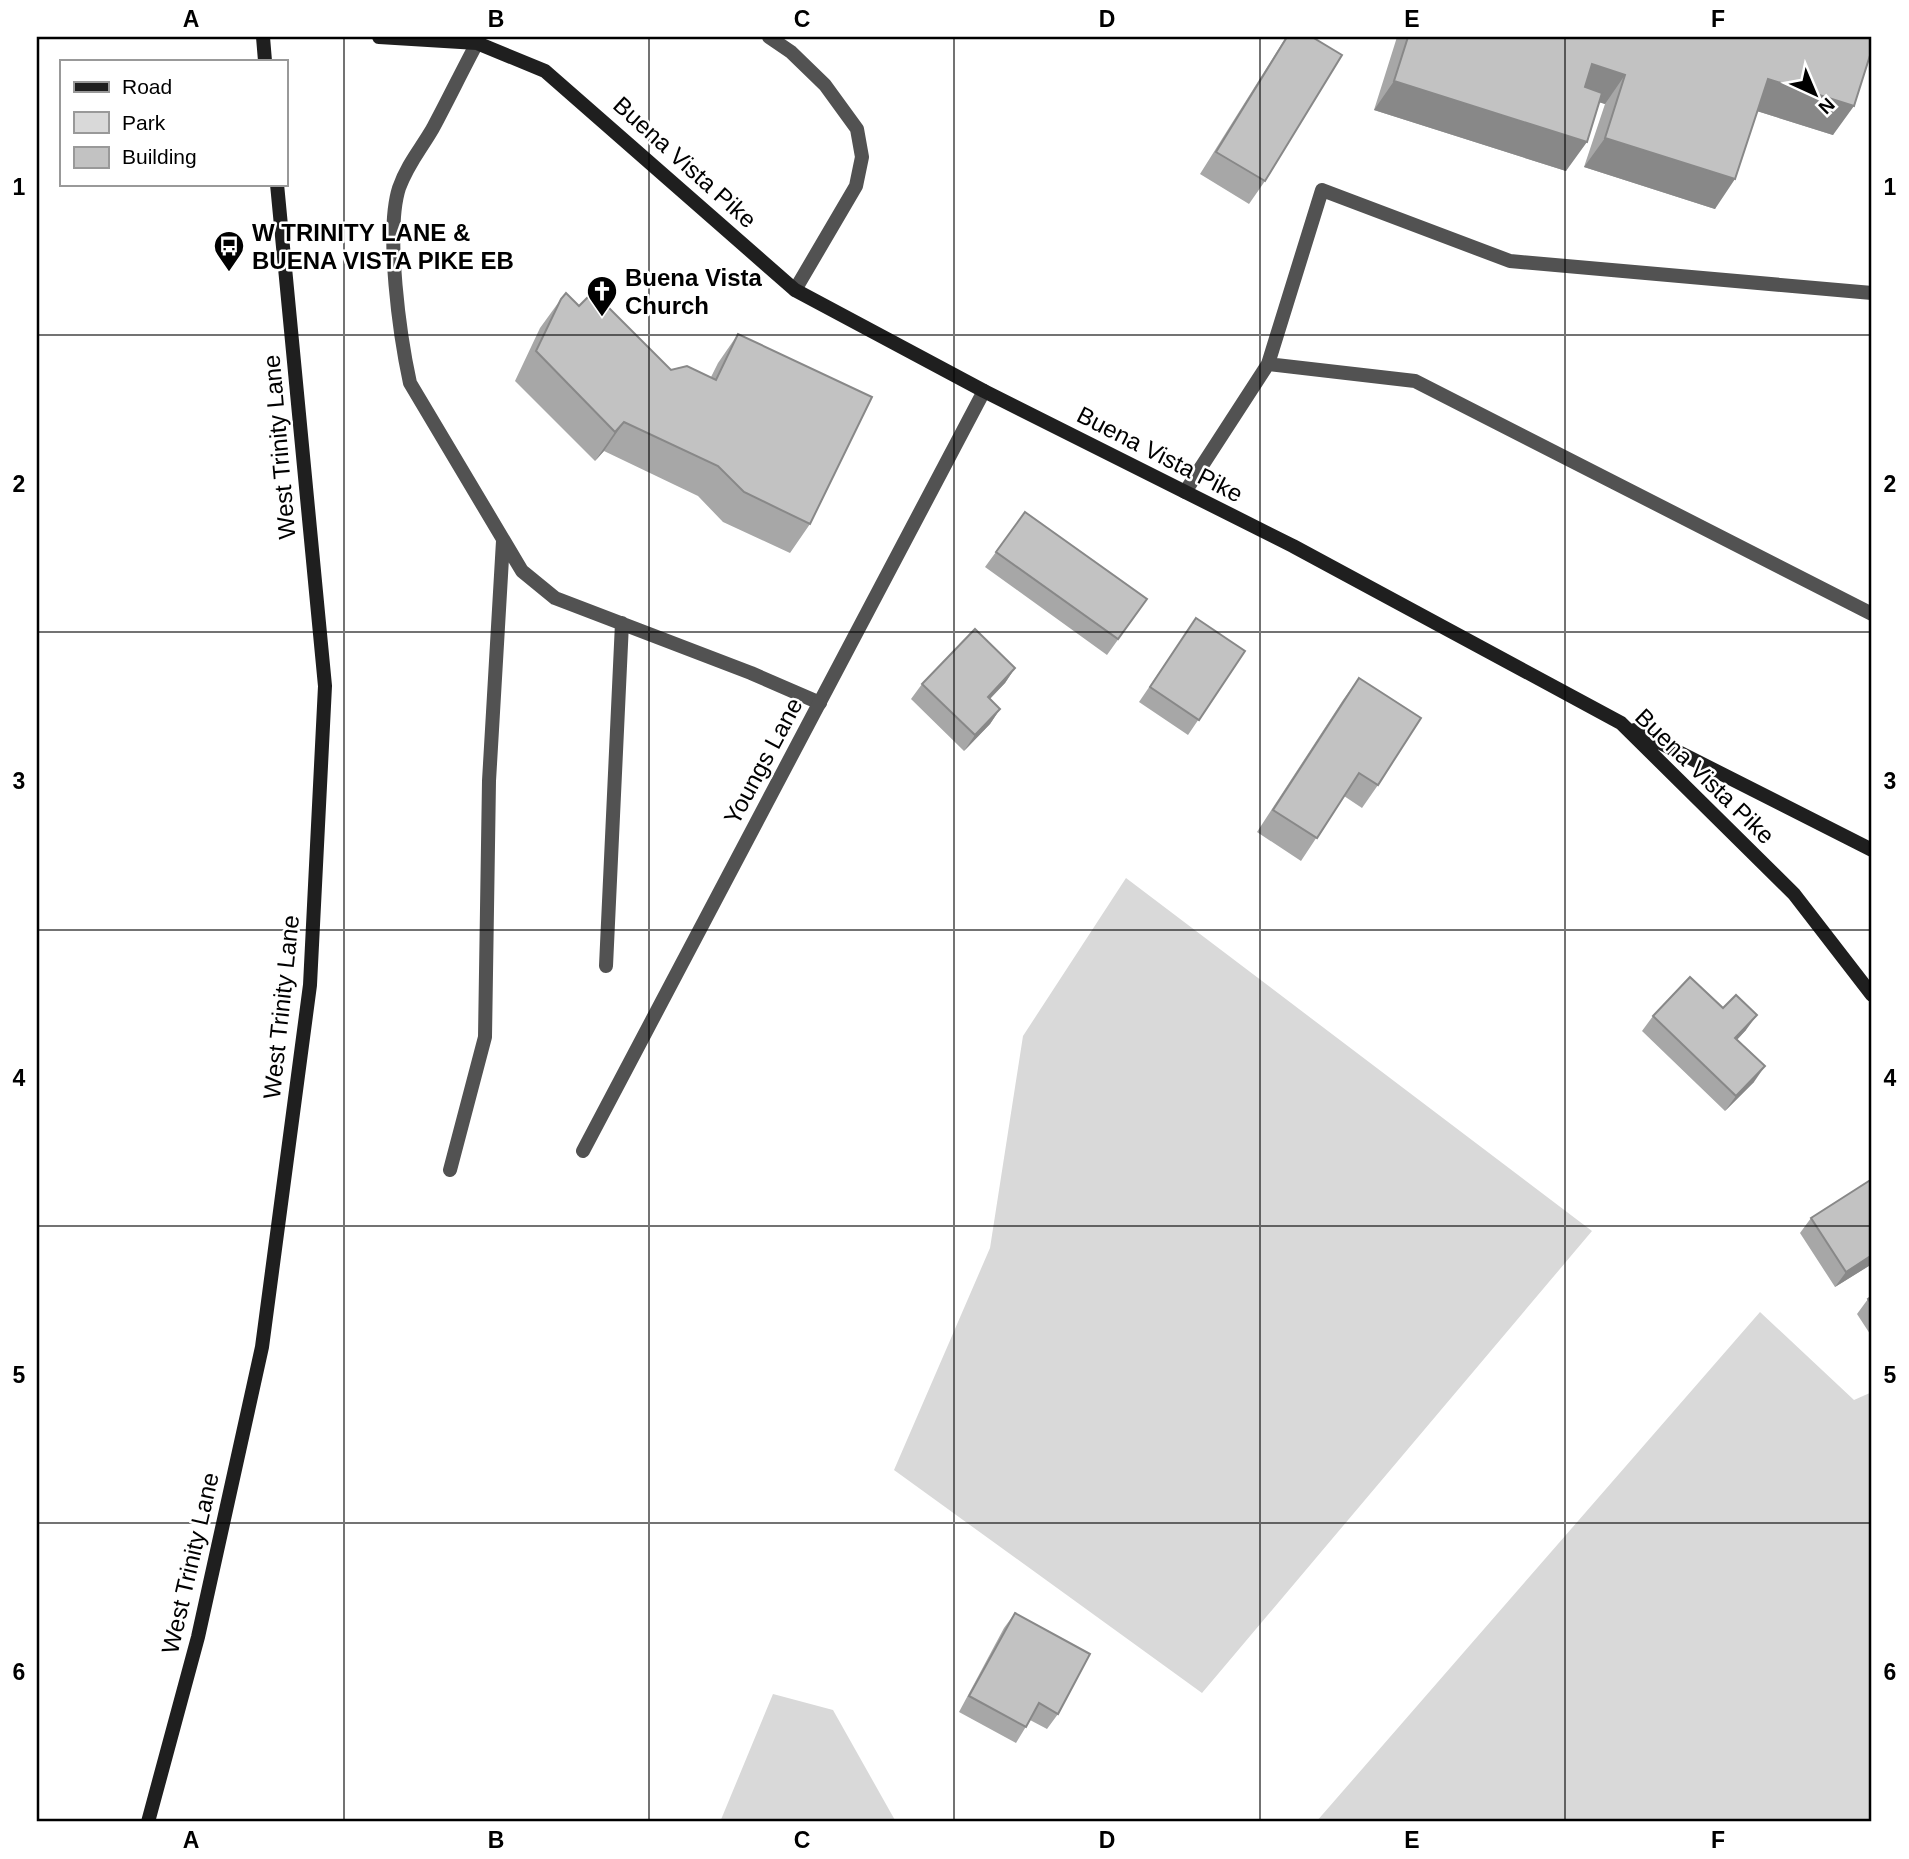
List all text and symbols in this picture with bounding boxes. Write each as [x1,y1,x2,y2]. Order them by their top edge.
text: A [183,6,199,32]
text: B [488,6,504,32]
text: C [794,6,810,32]
text: D [1099,6,1115,32]
text: E [1404,6,1420,32]
text: F [1711,6,1725,32]
legend [60,60,287,186]
north arrow [1780,60,1850,130]
text: Road [122,75,172,98]
street label: Buena Vista Pike [608,91,762,233]
text: N [1814,94,1839,118]
text: Park [122,111,166,134]
text: Building [122,145,197,168]
text: 1 [13,174,26,200]
text: 1 [1884,174,1897,200]
place label: W TRINITY LANE & BUENA VISTA PIKE EB [252,219,514,274]
bus stop icon: W TRINITY LANE & BUENA VISTA PIKE EB [212,229,246,273]
place label: Buena Vista Church [625,264,763,319]
church icon: Buena Vista Church [585,274,619,318]
street label: West Trinity Lane [257,354,301,540]
street label: Buena Vista Pike [1073,401,1247,507]
text: 2 [13,471,25,497]
text: 2 [1884,471,1896,497]
street label: Youngs Lane [718,693,808,829]
street label: Buena Vista Pike [1630,703,1780,849]
text: 3 [13,768,25,794]
text: 3 [1884,768,1896,794]
street label: West Trinity Lane [258,914,304,1100]
text: 4 [13,1065,26,1091]
text: 4 [1884,1065,1897,1091]
text: 5 [13,1362,26,1388]
text: 5 [1884,1362,1897,1388]
street label: West Trinity Lane [156,1470,224,1656]
text: 6 [13,1659,25,1685]
text: 6 [1884,1659,1896,1685]
text: A [183,1827,199,1853]
text: B [488,1827,504,1853]
text: C [794,1827,810,1853]
text: D [1099,1827,1115,1853]
text: E [1404,1827,1420,1853]
text: F [1711,1827,1725,1853]

